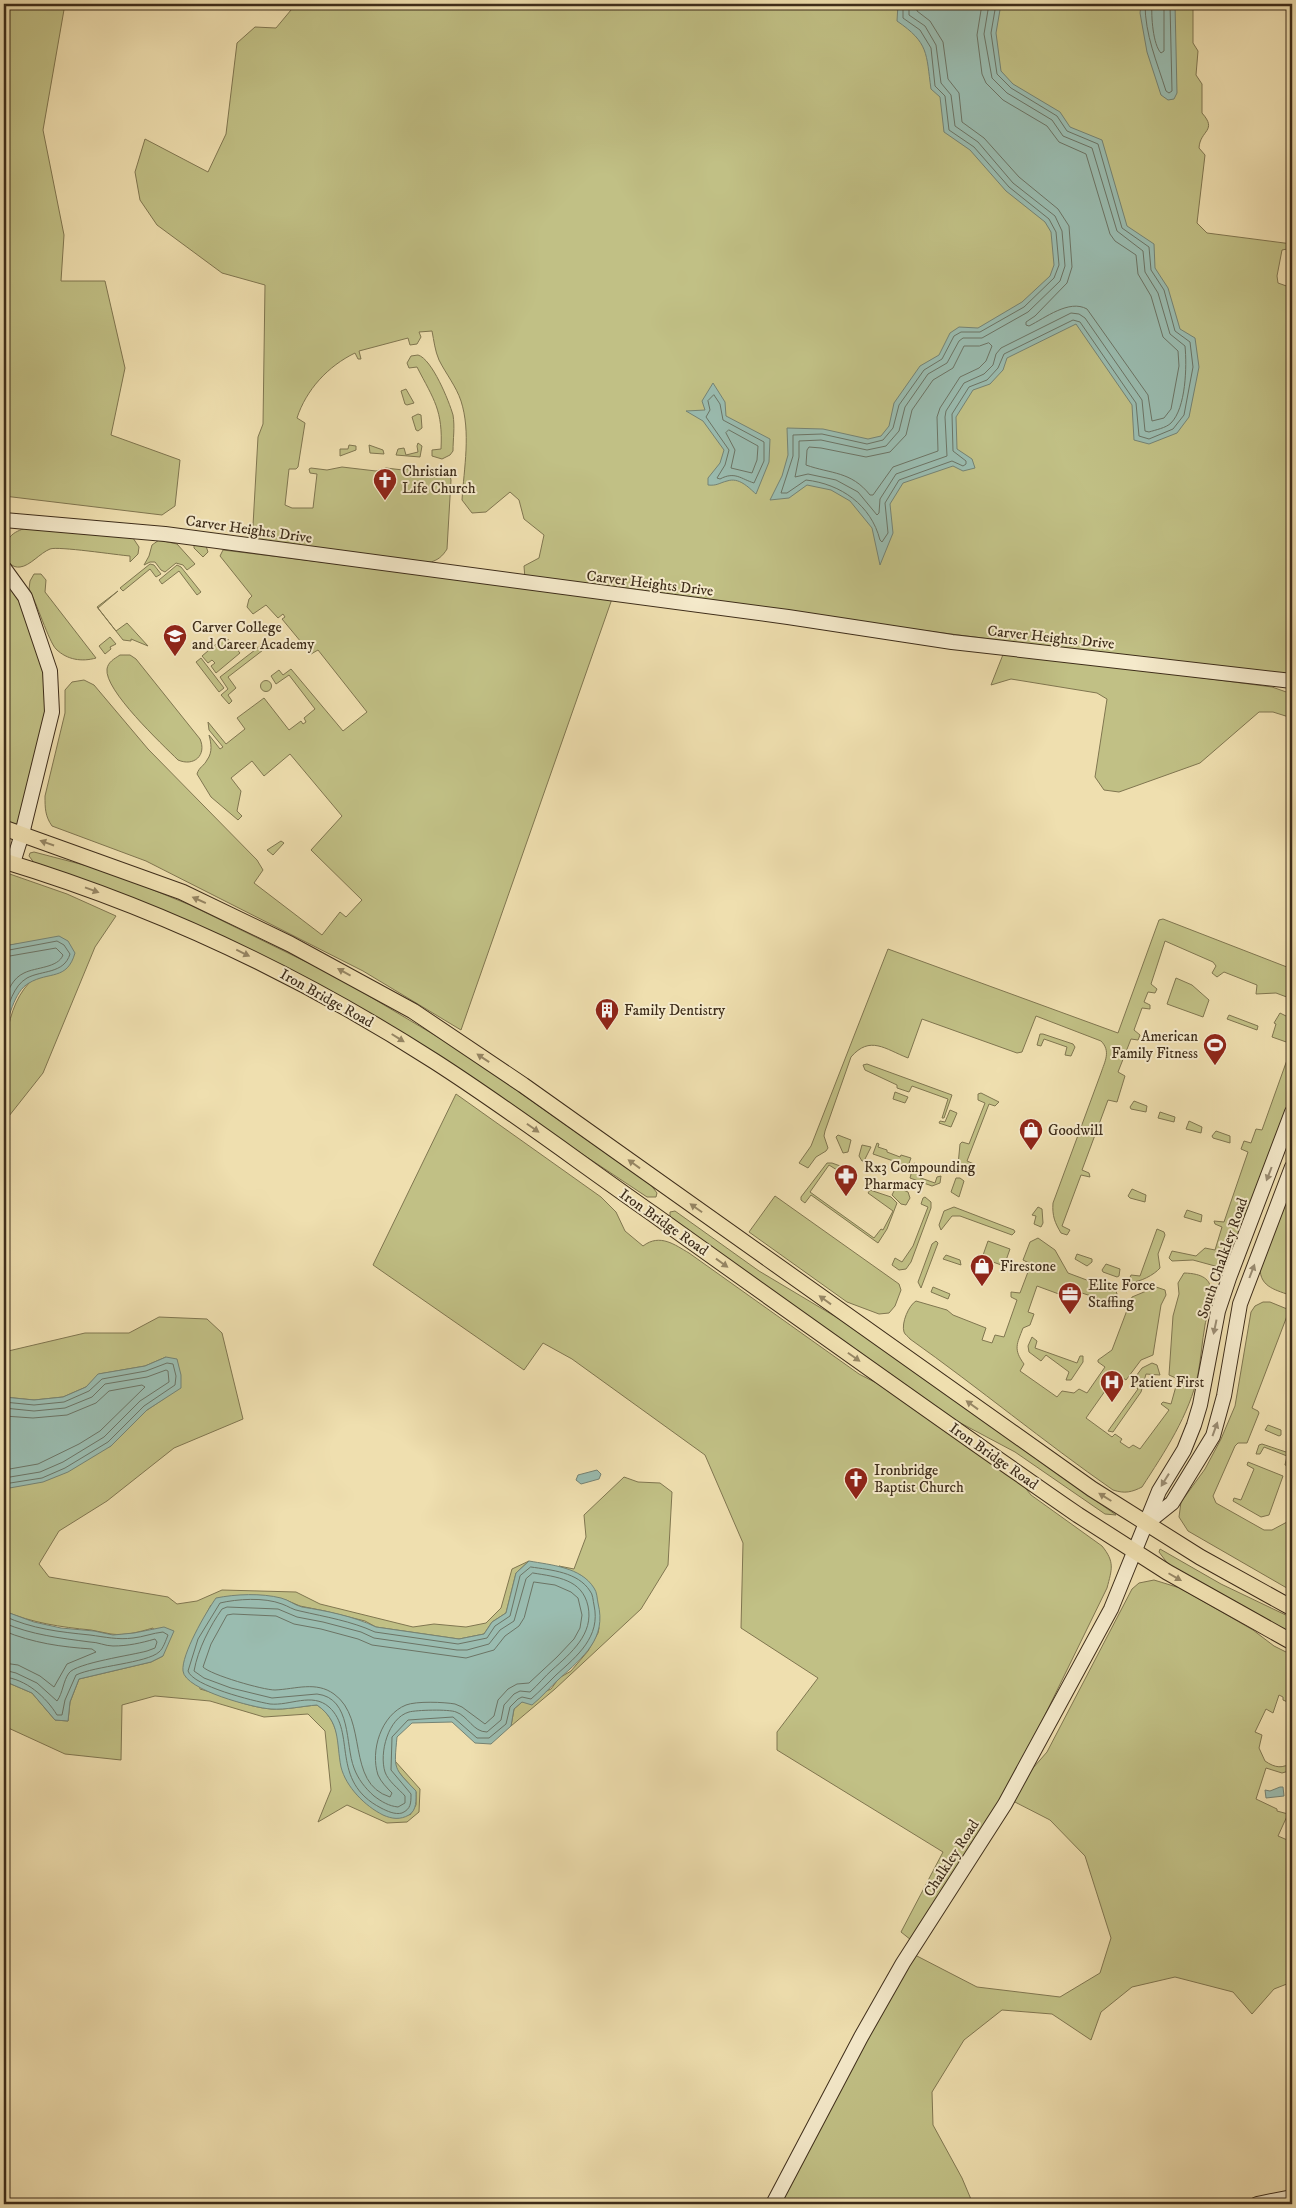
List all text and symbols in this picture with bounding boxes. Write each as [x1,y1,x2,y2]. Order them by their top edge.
place label: Christian Life Church [402,462,476,498]
church icon: Christian Life Church [372,467,398,501]
street label: Carver Heights Drive [184,511,313,548]
street label: Carver Heights Drive [585,566,714,601]
place label: Carver College and Career Academy [192,618,315,654]
street label: Carver Heights Drive [986,621,1115,654]
school or university icon: Carver College and Career Academy [162,623,188,657]
one-way arrow [39,838,54,846]
one-way arrow [85,887,100,894]
one-way arrow [192,896,206,904]
one-way arrow [236,949,251,958]
street label: Iron Bridge Road [277,965,377,1032]
one-way arrow [338,968,351,977]
building icon: Family Dentistry [594,997,620,1031]
place label: Family Dentistry [624,1001,726,1020]
place label: American Family Fitness [1111,1027,1198,1063]
sports icon: American Family Fitness [1202,1032,1228,1066]
one-way arrow [391,1033,404,1043]
one-way arrow [476,1053,489,1063]
shop icon: Goodwill [1018,1117,1044,1151]
place label: Goodwill [1048,1121,1103,1140]
one-way arrow [526,1123,540,1133]
place label: Rx3 Compounding Pharmacy [864,1158,976,1194]
one-way arrow [627,1159,641,1169]
pharmacy icon: Rx3 Compounding Pharmacy [833,1163,859,1197]
one-way arrow [1264,1167,1272,1181]
street label: Iron Bridge Road [616,1185,712,1260]
street label: South Chalkley Road [1193,1195,1252,1321]
one-way arrow [689,1203,703,1213]
shop icon: Firestone [969,1253,995,1287]
one-way arrow [715,1257,728,1268]
place label: Firestone [1000,1257,1056,1276]
one-way arrow [1248,1264,1256,1278]
place label: Elite Force Staffing [1088,1276,1155,1312]
office icon: Elite Force Staffing [1057,1281,1083,1315]
one-way arrow [819,1295,832,1305]
one-way arrow [1211,1320,1219,1335]
one-way arrow [847,1352,861,1362]
hospital icon: Patient First [1099,1369,1125,1403]
place label: Patient First [1130,1373,1204,1392]
one-way arrow [966,1399,979,1410]
street label: Iron Bridge Road [946,1419,1042,1494]
one-way arrow [1211,1421,1219,1436]
place label: Ironbridge Baptist Church [874,1461,964,1497]
church icon: Ironbridge Baptist Church [843,1466,869,1500]
one-way arrow [1161,1473,1170,1487]
one-way arrow [1099,1493,1112,1502]
one-way arrow [1169,1573,1182,1582]
street label: Chalkley Road [919,1816,984,1900]

